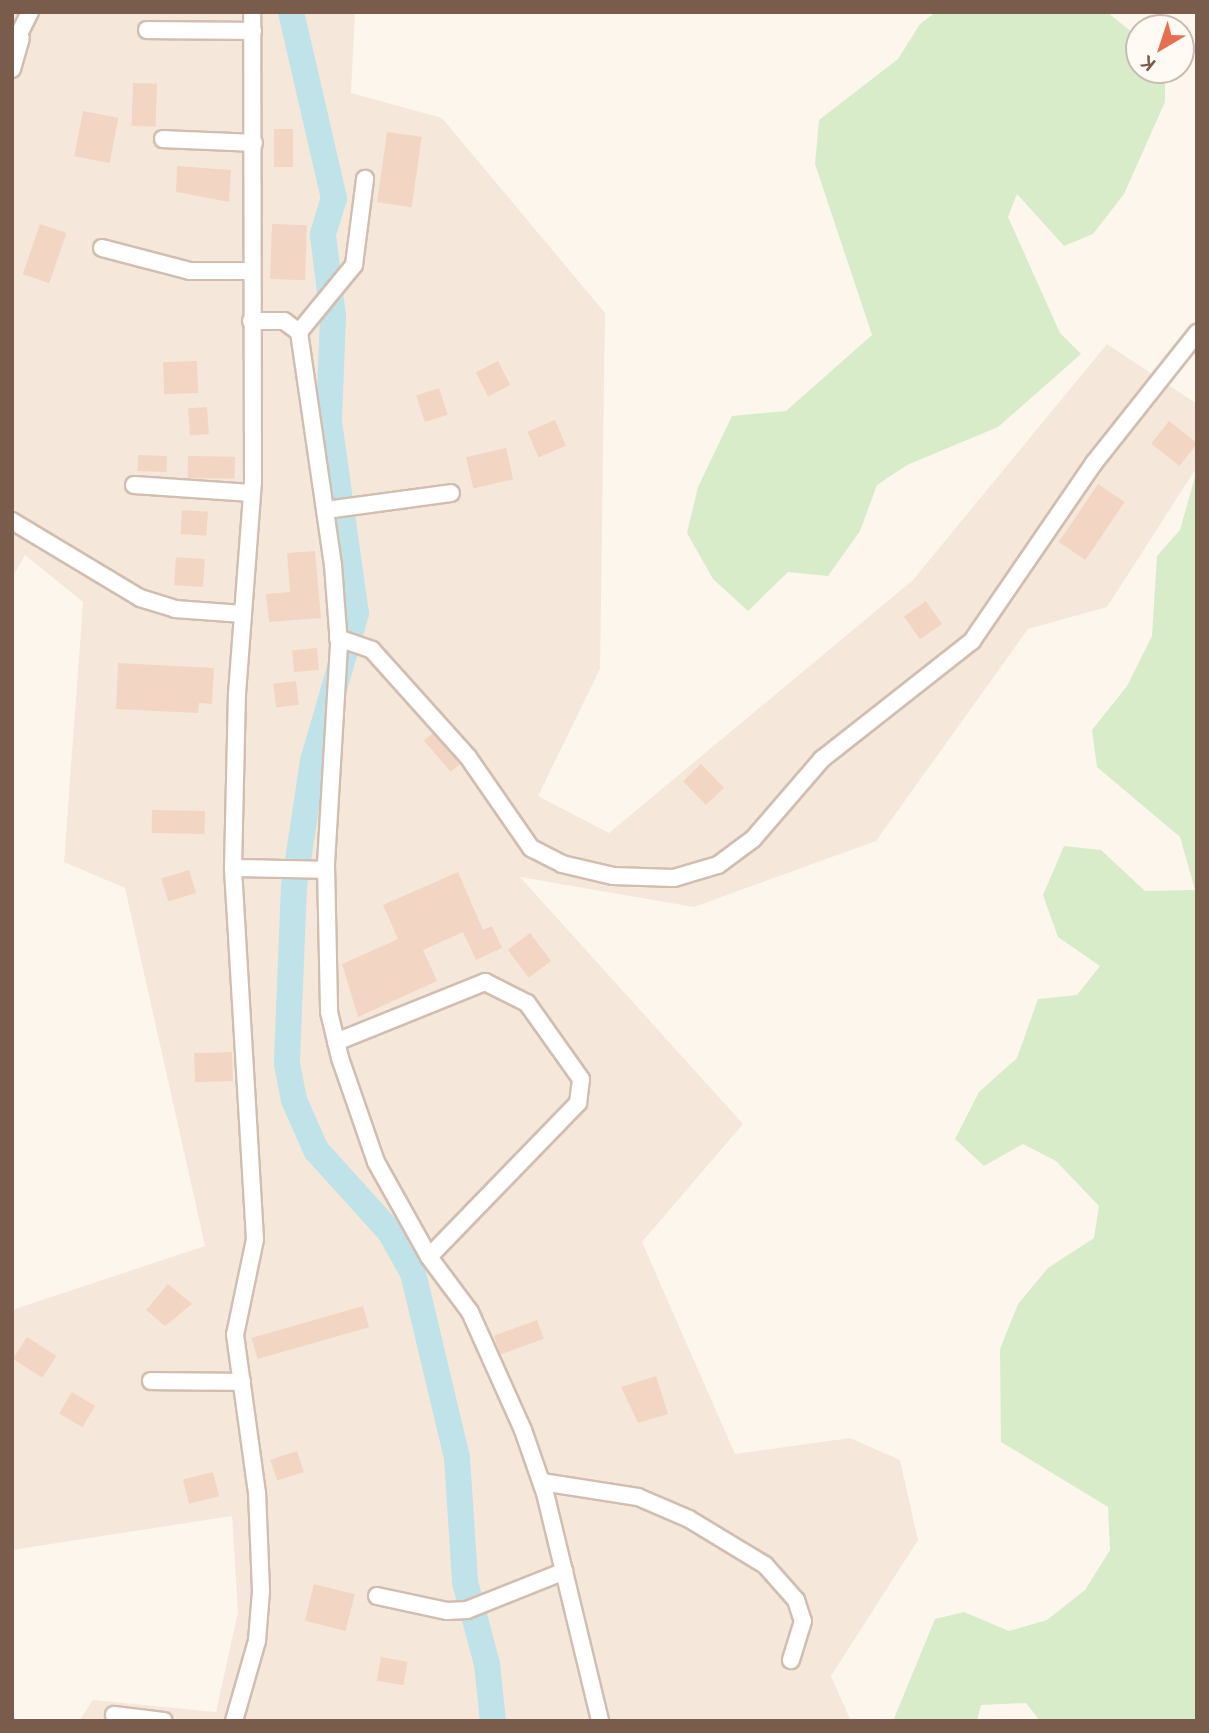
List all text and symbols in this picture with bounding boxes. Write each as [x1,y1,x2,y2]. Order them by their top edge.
north arrow [1125,14,1195,84]
text: K [1136,51,1160,76]

